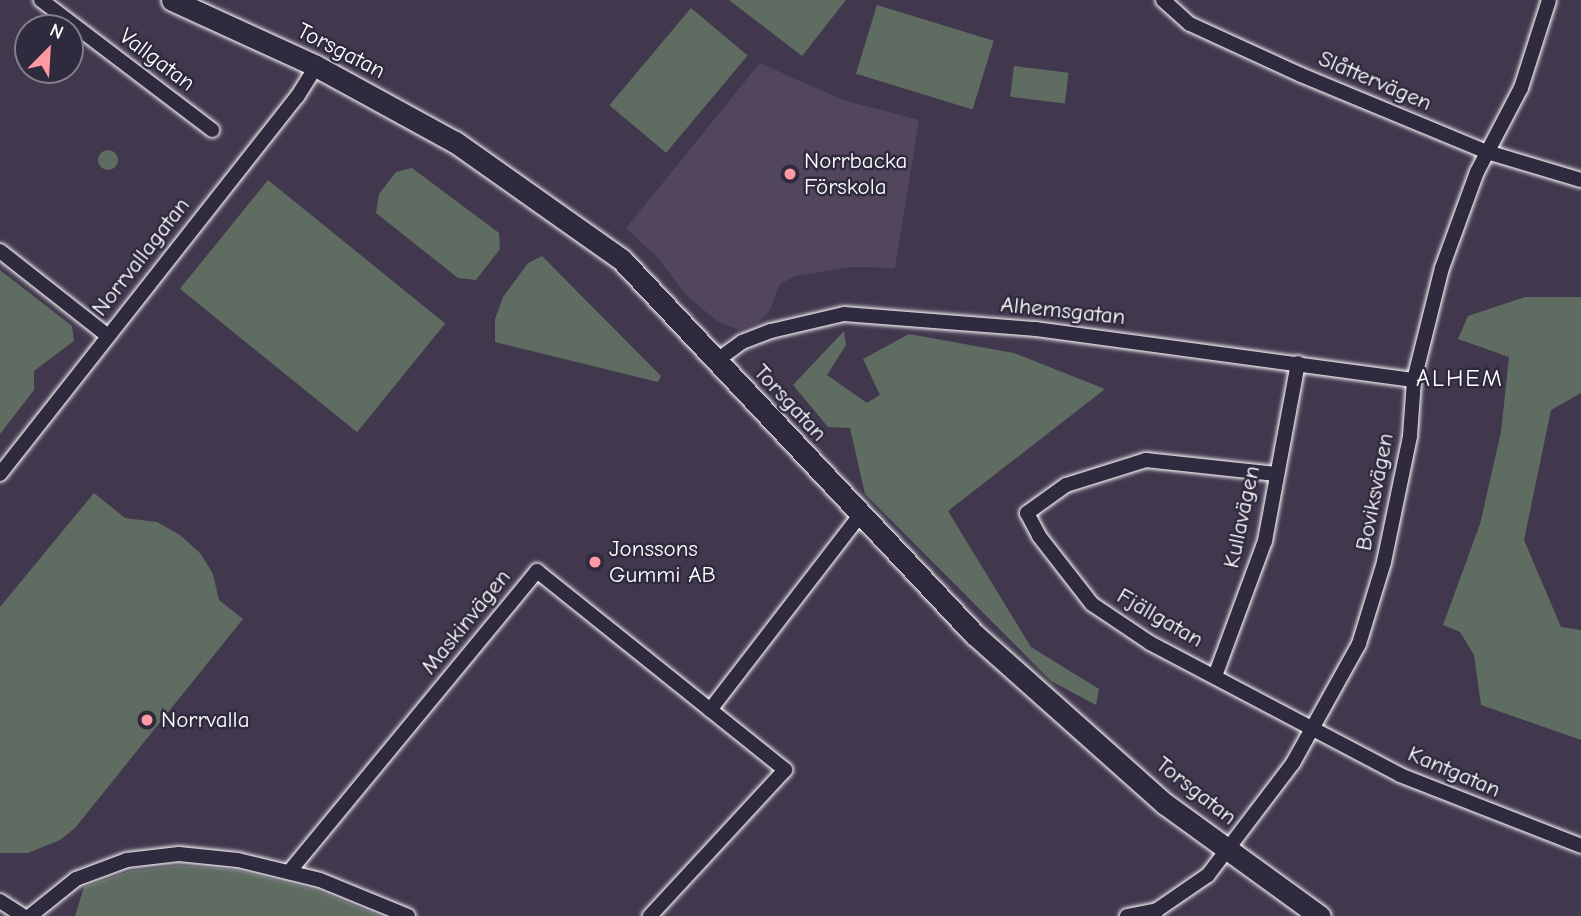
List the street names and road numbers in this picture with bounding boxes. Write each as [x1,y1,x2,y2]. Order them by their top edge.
street label: Torsgatan [292,17,390,85]
street label: Vallgatan [114,23,200,97]
street label: Slåttervägen [1314,45,1436,117]
street label: Norrvallagatan [86,192,196,322]
street label: Alhemsgatan [999,291,1127,331]
street label: Torsgatan [747,359,833,447]
street label: Boviksvägen [1350,431,1400,553]
street label: Kullavägen [1218,463,1266,571]
street label: Maskinvägen [415,564,517,680]
street label: Fjällgatan [1112,582,1208,654]
street label: Kantgatan [1404,740,1504,804]
street label: Torsgatan [1150,751,1242,831]

